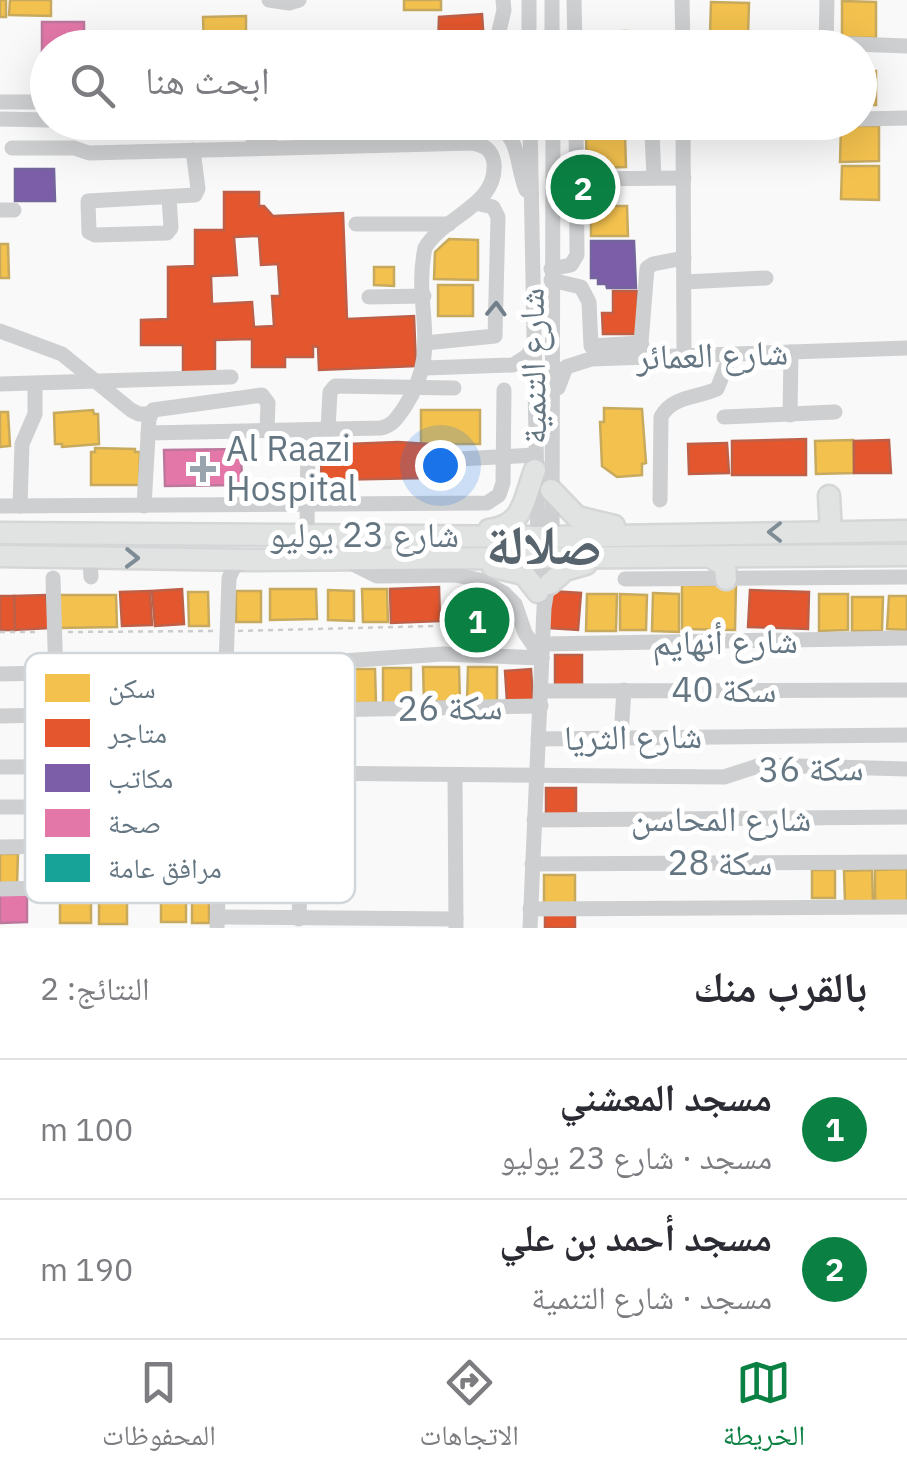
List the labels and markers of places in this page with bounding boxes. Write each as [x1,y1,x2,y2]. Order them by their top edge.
pin: 2 [550,150,616,224]
place label: Al Raazi Hospital [226,425,357,511]
marker: Al Raazi Hospital [190,456,216,482]
pin: 1 [444,582,510,658]

